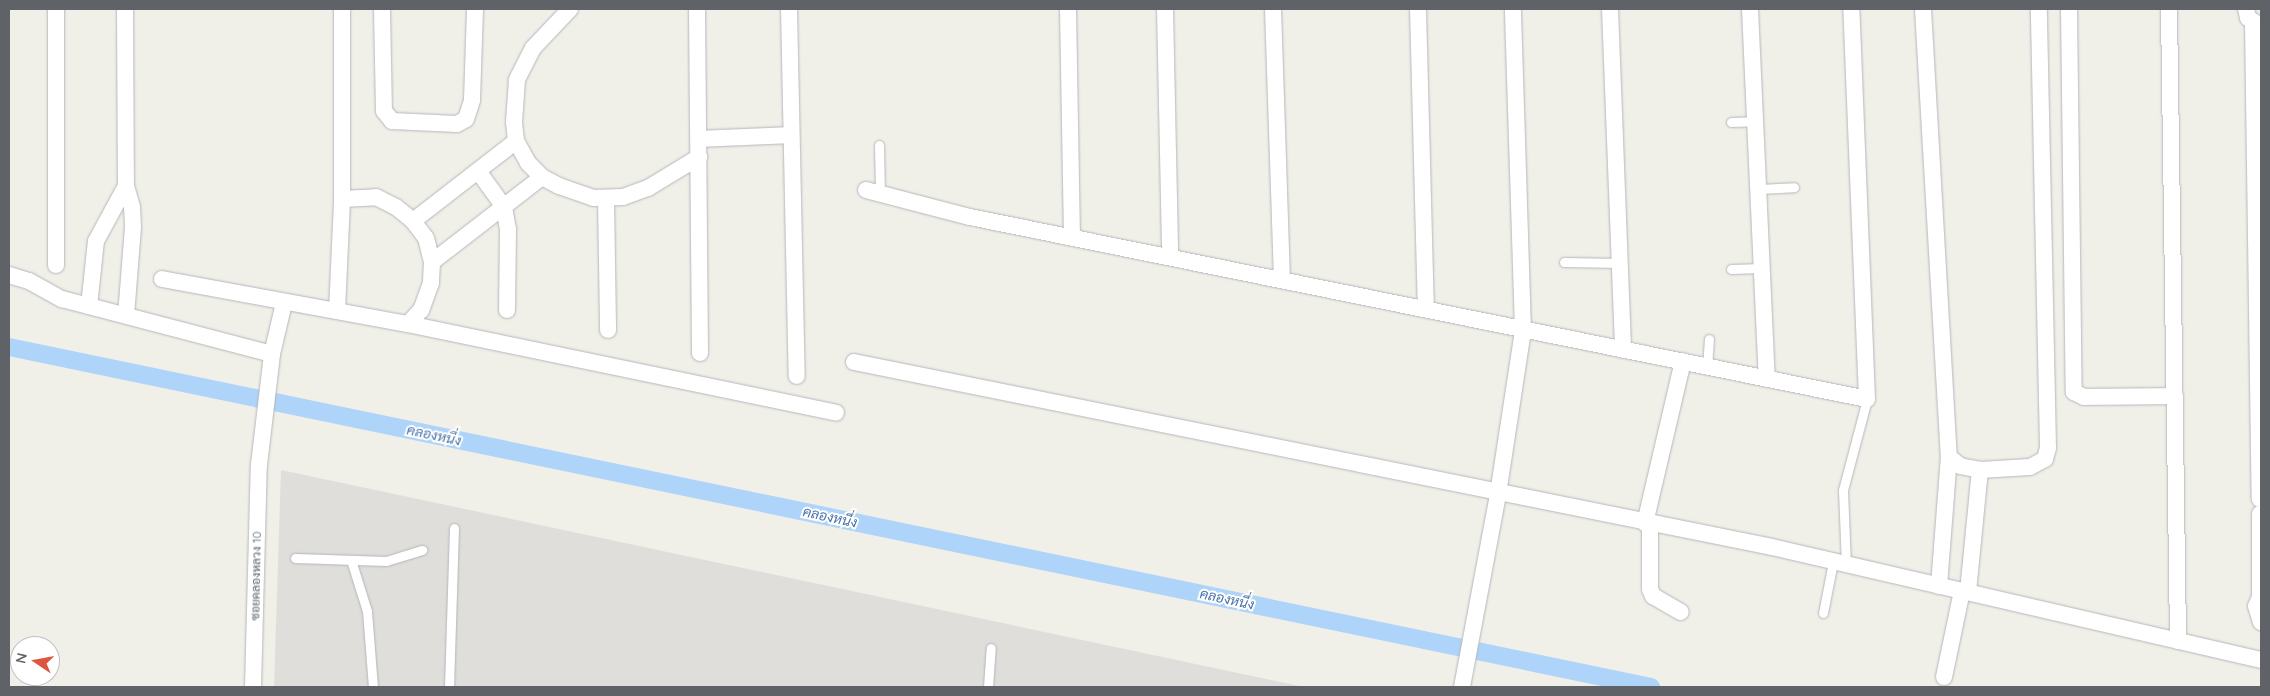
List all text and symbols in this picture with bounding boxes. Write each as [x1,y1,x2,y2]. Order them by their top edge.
water label: คลองหนึ่ง [405,421,463,449]
water label: คลองหนึ่ง [801,503,859,531]
street label: ซอยคลองหลวง 10 [248,531,264,621]
water label: คลองหนึ่ง [1198,585,1256,613]
north arrow [10,636,60,686]
text: N [11,651,31,665]

